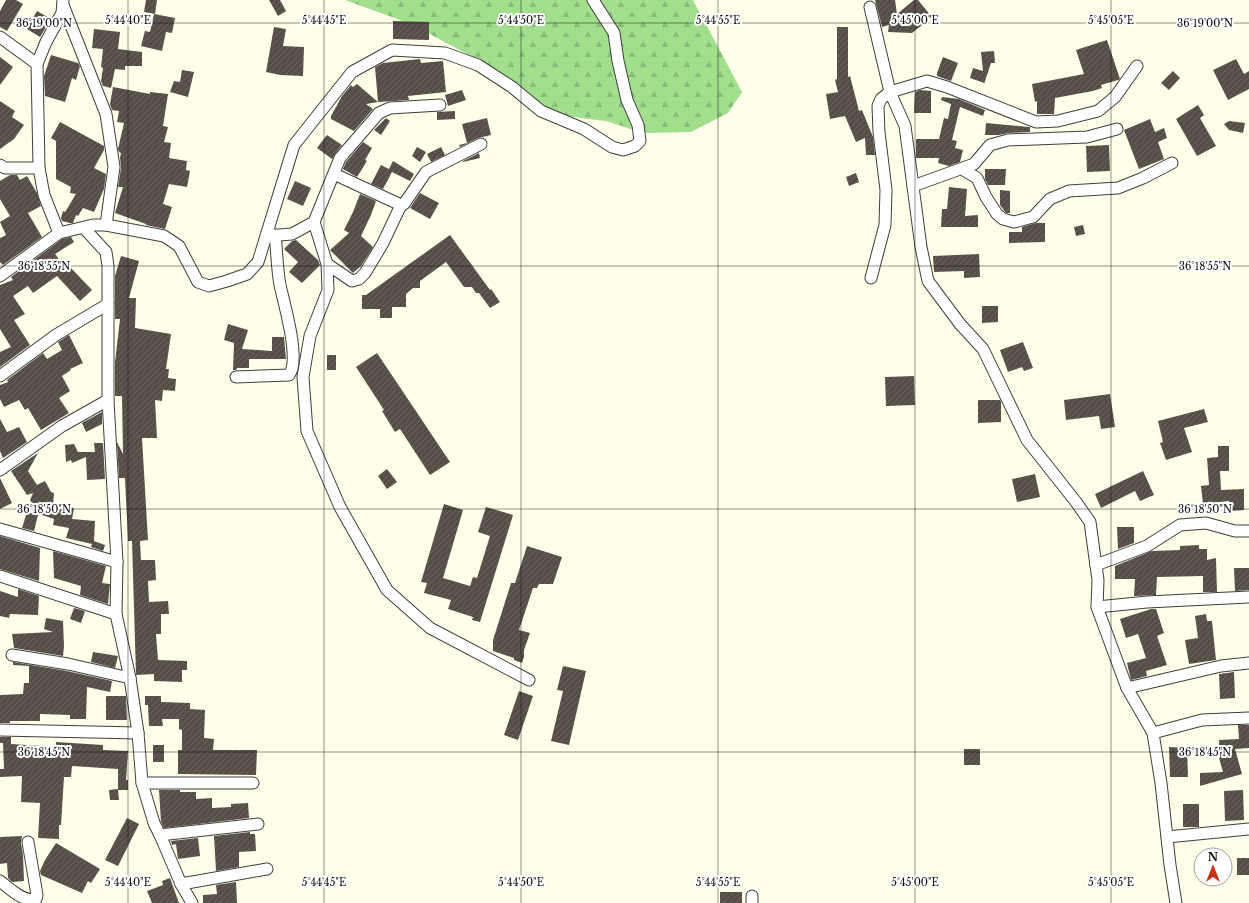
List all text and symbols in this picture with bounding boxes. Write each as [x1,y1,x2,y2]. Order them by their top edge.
text: 5°44'40"E [105,14,151,27]
text: 5°44'45"E [302,14,346,27]
text: 5°44'50"E [498,14,544,27]
text: 5°44'55"E [696,14,740,27]
text: 5°45'00"E [891,14,939,27]
text: 5°45'05"E [1088,14,1134,27]
text: 36°19'00"N [16,17,72,30]
text: 36°19'00"N [1177,17,1233,30]
text: 36°18'55"N [18,260,70,273]
text: 36°18'55"N [1179,260,1231,273]
text: 36°18'50"N [17,503,71,516]
text: 36°18'50"N [1178,503,1232,516]
text: 36°18'45"N [18,746,70,759]
text: 36°18'45"N [1179,746,1231,759]
north arrow [1193,847,1233,887]
text: N [1208,850,1219,864]
text: 5°44'40"E [105,876,151,889]
text: 5°44'45"E [302,876,346,889]
text: 5°44'50"E [498,876,544,889]
text: 5°44'55"E [696,876,740,889]
text: 5°45'00"E [891,876,939,889]
text: 5°45'05"E [1088,876,1134,889]

